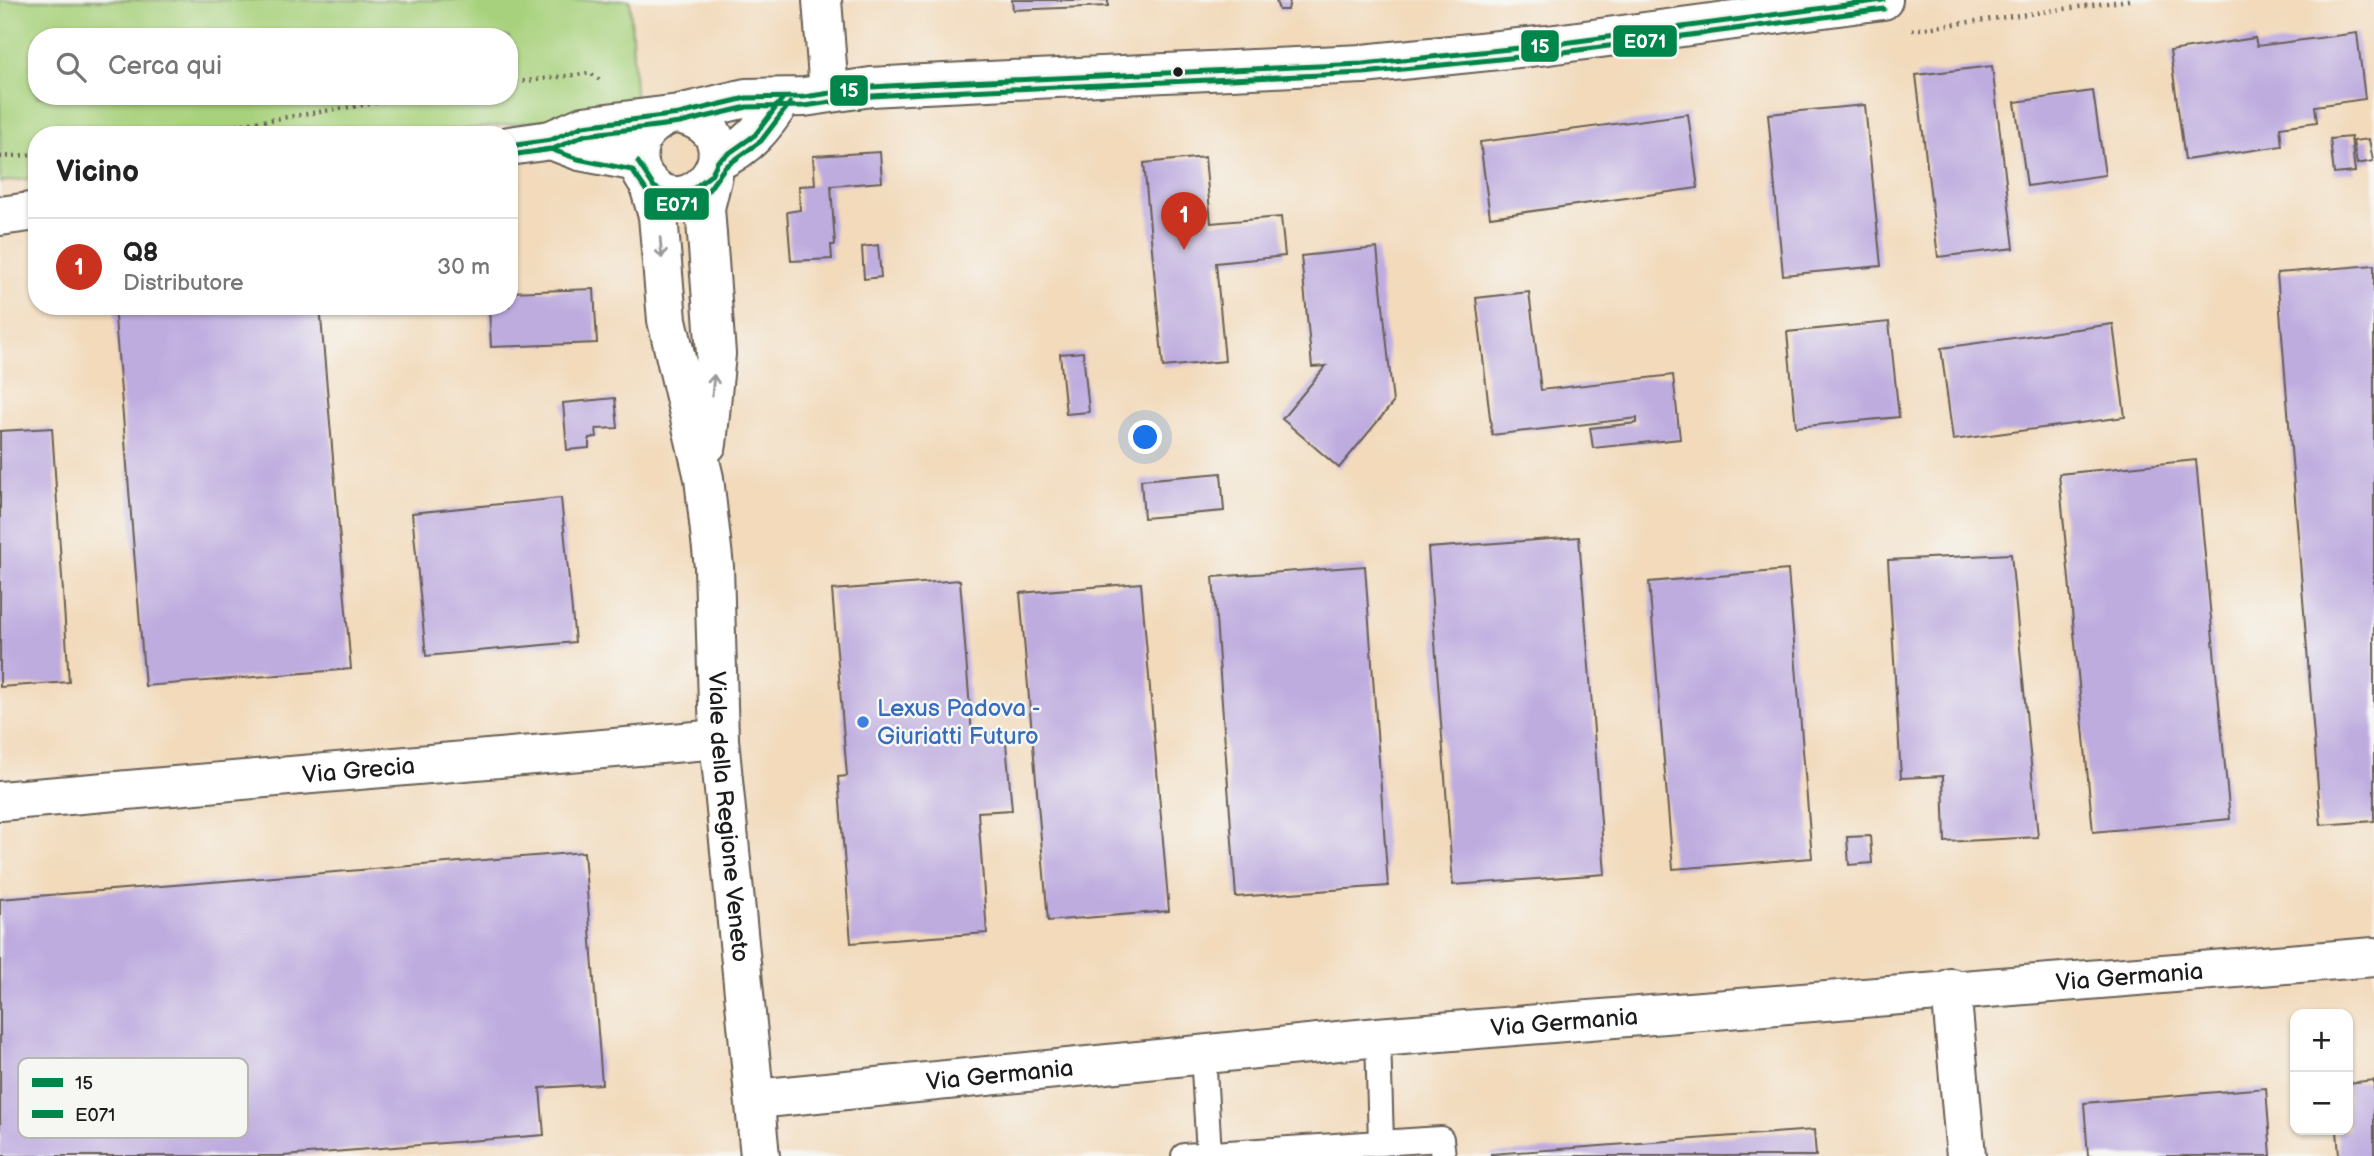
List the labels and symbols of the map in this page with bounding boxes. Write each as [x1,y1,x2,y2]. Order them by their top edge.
line badge: E071 [1612,24,1678,58]
line badge: 15 [1520,29,1560,63]
text: E071 [1624,31,1666,54]
text: 15 [1531,36,1550,59]
unlabelled marker [1171,65,1185,79]
line badge: 15 [829,74,869,107]
text: 15 [840,80,859,103]
line badge: E071 [643,187,710,221]
pin: 1 [1161,192,1207,250]
text: E071 [656,194,698,217]
one-way arrow [655,236,668,259]
one-way arrow [707,374,720,397]
your location [1128,420,1162,454]
street label: Viale della Regione Veneto [702,671,755,964]
place label: Lexus Padova - Giuriatti Futuro [877,694,1040,751]
marker: Lexus Padova - Giuriatti Futuro [855,714,871,730]
street label: Via Grecia [301,751,416,790]
street label: Via Germania [2055,957,2204,998]
street label: Via Germania [1490,1002,1639,1043]
street label: Via Germania [925,1053,1075,1097]
legend [18,1058,248,1138]
text: 15 [75,1072,93,1095]
text: E071 [75,1104,115,1127]

